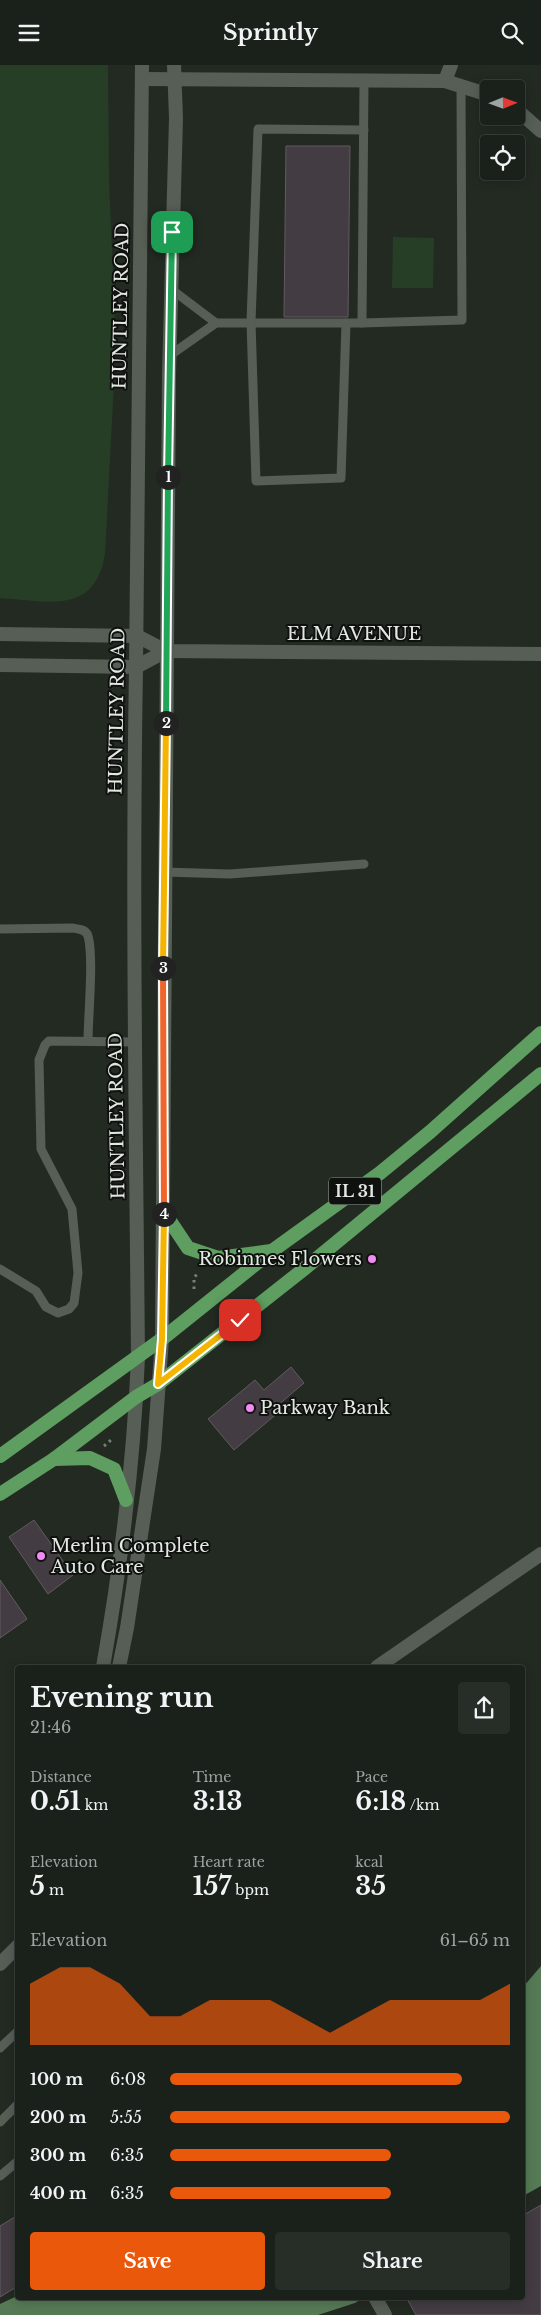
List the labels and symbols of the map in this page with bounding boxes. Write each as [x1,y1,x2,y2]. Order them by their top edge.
north arrow [480,80,525,125]
pin [151,211,193,253]
street label: HUNTLEY ROAD [109,222,133,390]
pin: 1 [156,465,180,489]
street label: ELM AVENUE [287,623,421,645]
street label: HUNTLEY ROAD [105,627,129,795]
pin: 2 [154,711,178,735]
pin: 3 [150,955,176,981]
street label: HUNTLEY ROAD [105,1032,129,1200]
road number: IL 31 [329,1177,381,1205]
pin: 4 [152,1201,176,1227]
place label: Robinnes Flowers [198,1248,362,1270]
marker: Robinnes Flowers [366,1253,378,1265]
pin [219,1299,261,1341]
place label: Parkway Bank [260,1397,390,1419]
marker: Parkway Bank [244,1402,256,1414]
place label: Merlin Complete Auto Care [50,1535,210,1578]
marker: Merlin Complete Auto Care [35,1550,47,1562]

